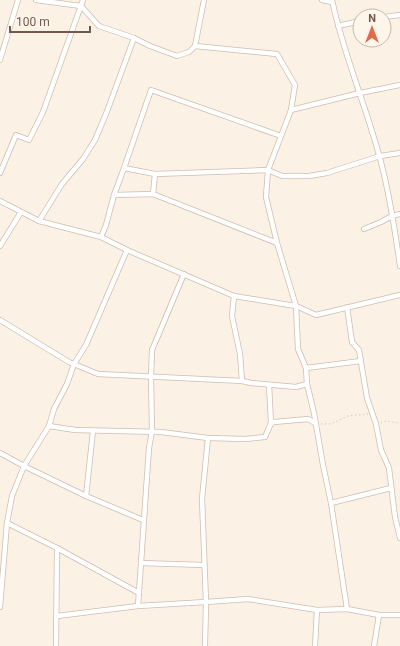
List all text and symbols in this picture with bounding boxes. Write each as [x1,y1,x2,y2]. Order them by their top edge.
scale bar [10,8,90,34]
north arrow [352,8,392,48]
text: N [368,12,376,25]
text: 100 m [16,15,50,29]

